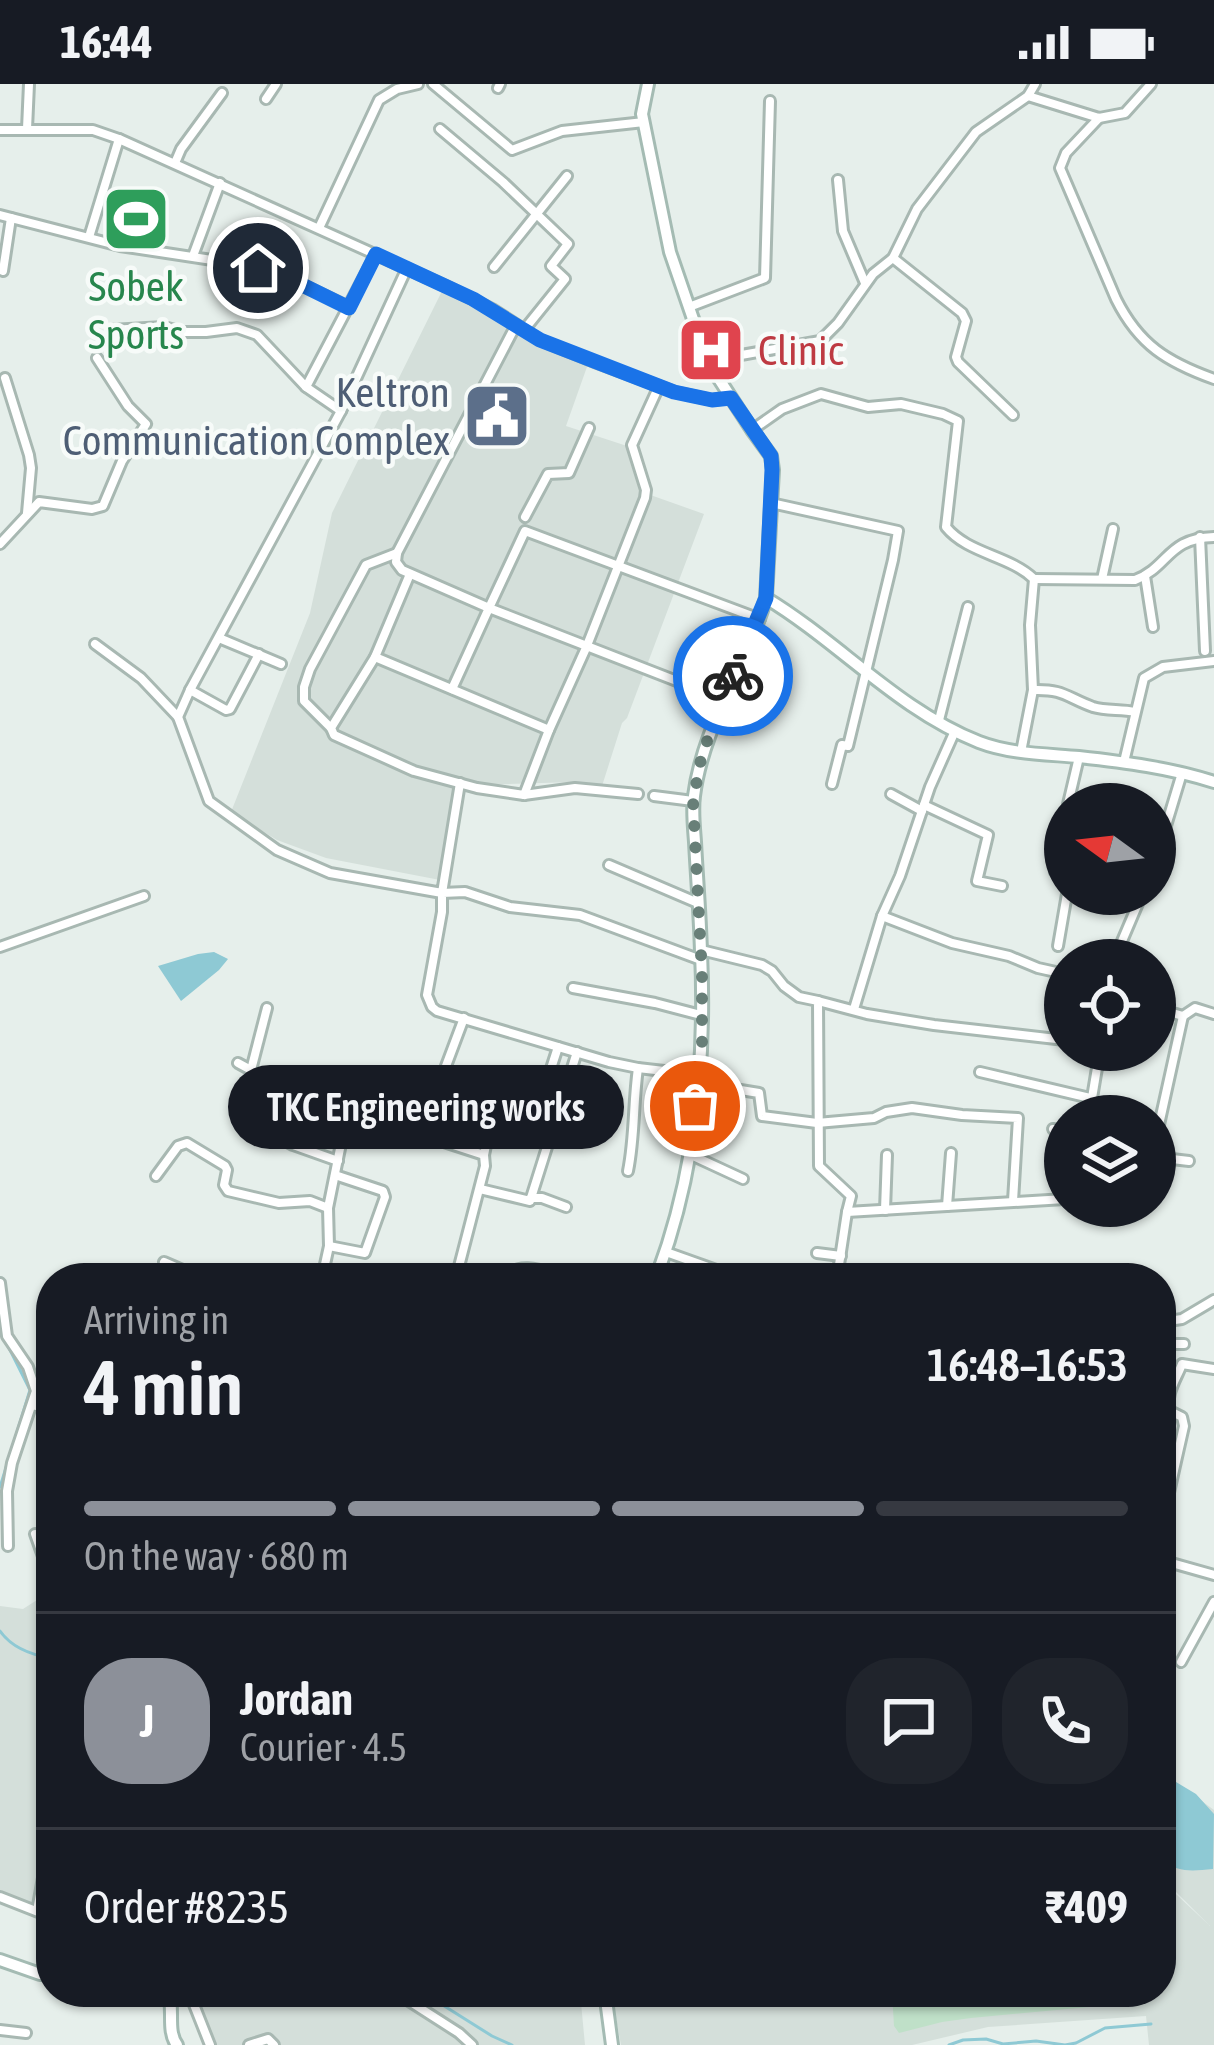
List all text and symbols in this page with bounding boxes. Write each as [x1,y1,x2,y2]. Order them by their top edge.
text: 16:44 [60,16,153,68]
sports icon: Sobek Sports [101,184,171,254]
pin [207,217,309,319]
icon: home [225,235,291,301]
place label: Sobek Sports [88,262,184,358]
hospital icon: Clinic [676,315,746,385]
place label: Clinic [758,326,844,374]
place label: Keltron Communication Complex [63,368,450,464]
public building icon: Keltron Communication Complex [462,381,532,451]
courier [673,616,793,736]
icon: bike [700,643,766,709]
north arrow [1044,783,1176,915]
map controls [1044,783,1176,1227]
button: locate [1044,939,1176,1071]
pin [644,1055,746,1157]
callout: TKC Engineering works [227,1064,623,1148]
icon: bag [662,1073,728,1139]
text: TKC Engineering works [267,1085,585,1129]
button: layers [1044,1095,1176,1227]
text: Arriving in [84,1298,229,1342]
text: 16:48–16:53 [927,1339,1128,1391]
text: 4 min [84,1342,243,1432]
text: On the way · 680 m [84,1534,349,1578]
button: chat [846,1658,972,1784]
button: phone [1002,1658,1128,1784]
text: Jordan [240,1673,353,1725]
text: J [140,1695,154,1747]
text: Courier · 4.5 [240,1725,407,1769]
text: Order #8235 [84,1881,289,1933]
text: ₹409 [1045,1881,1128,1933]

